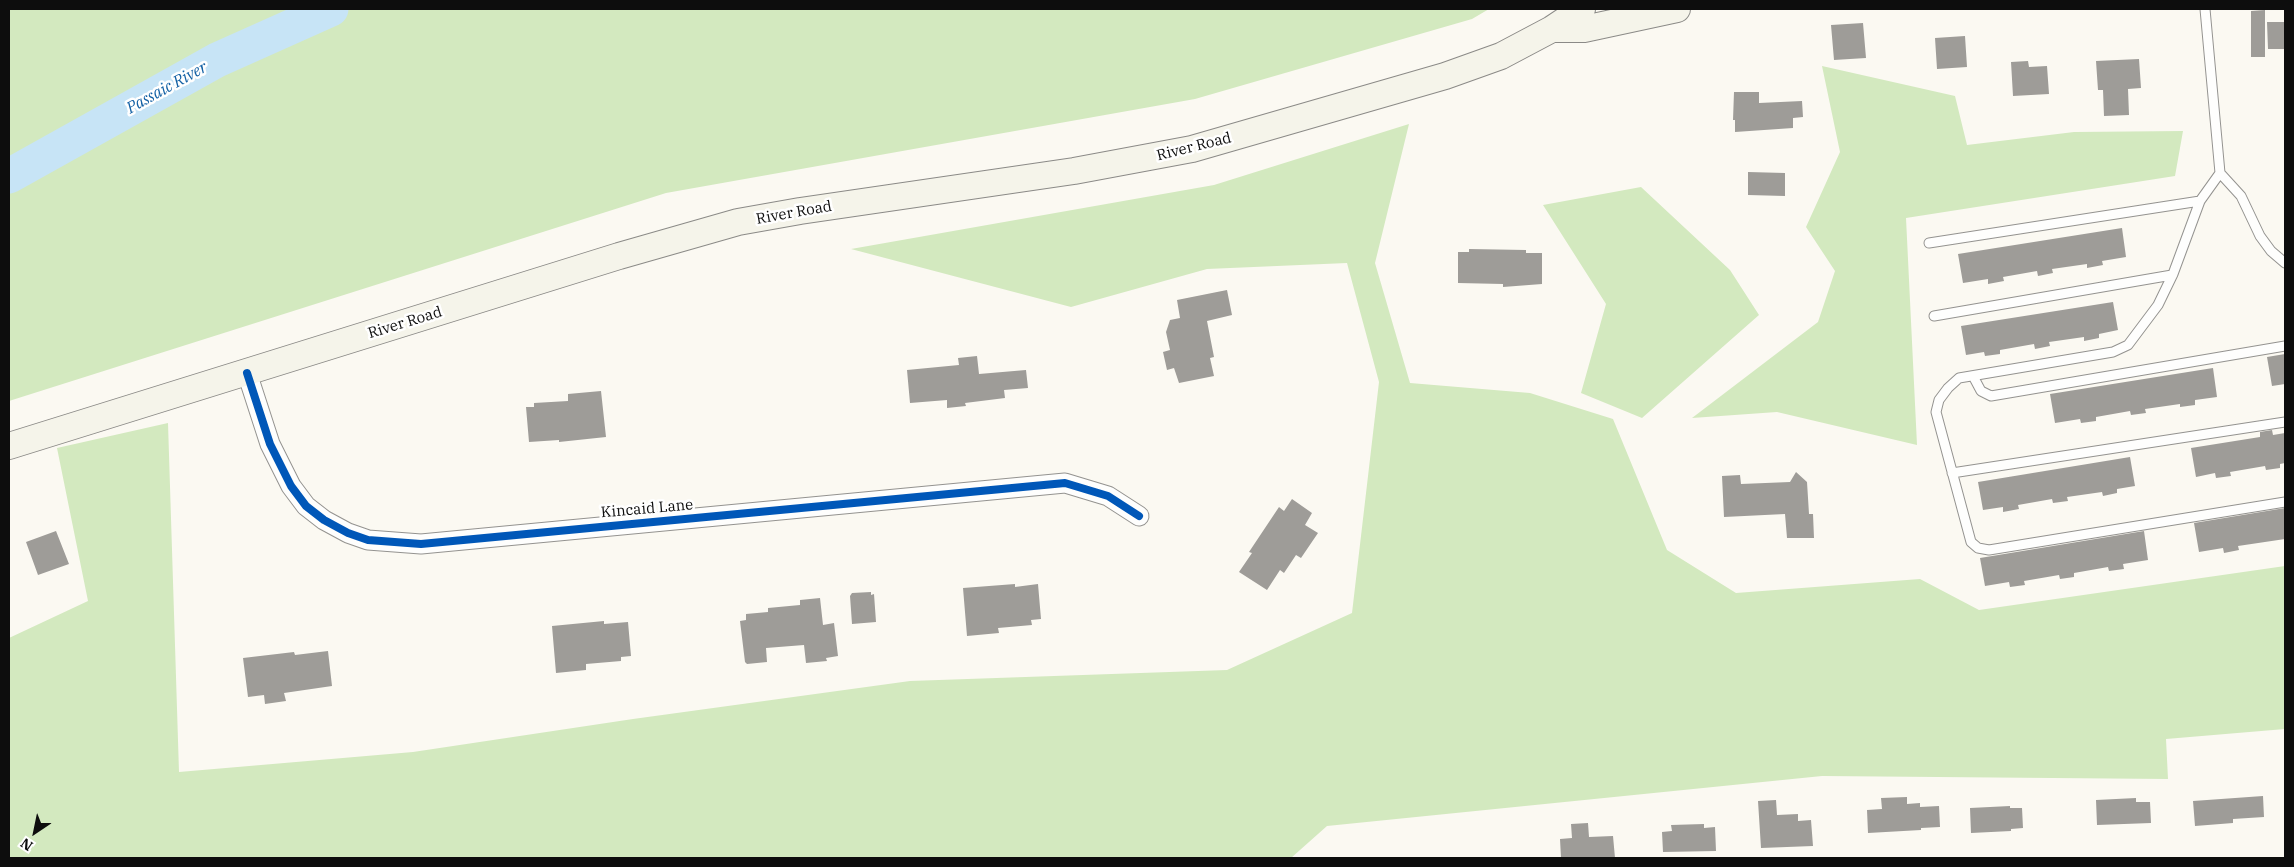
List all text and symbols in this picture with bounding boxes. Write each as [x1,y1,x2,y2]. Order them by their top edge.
water label: Passaic River [123,58,211,118]
street label: River Road [1155,129,1233,165]
street label: River Road [755,197,833,229]
street label: River Road [366,303,444,343]
street label: Kincaid Lane [600,496,694,522]
north arrow [10,807,60,857]
text: N [17,834,36,855]

